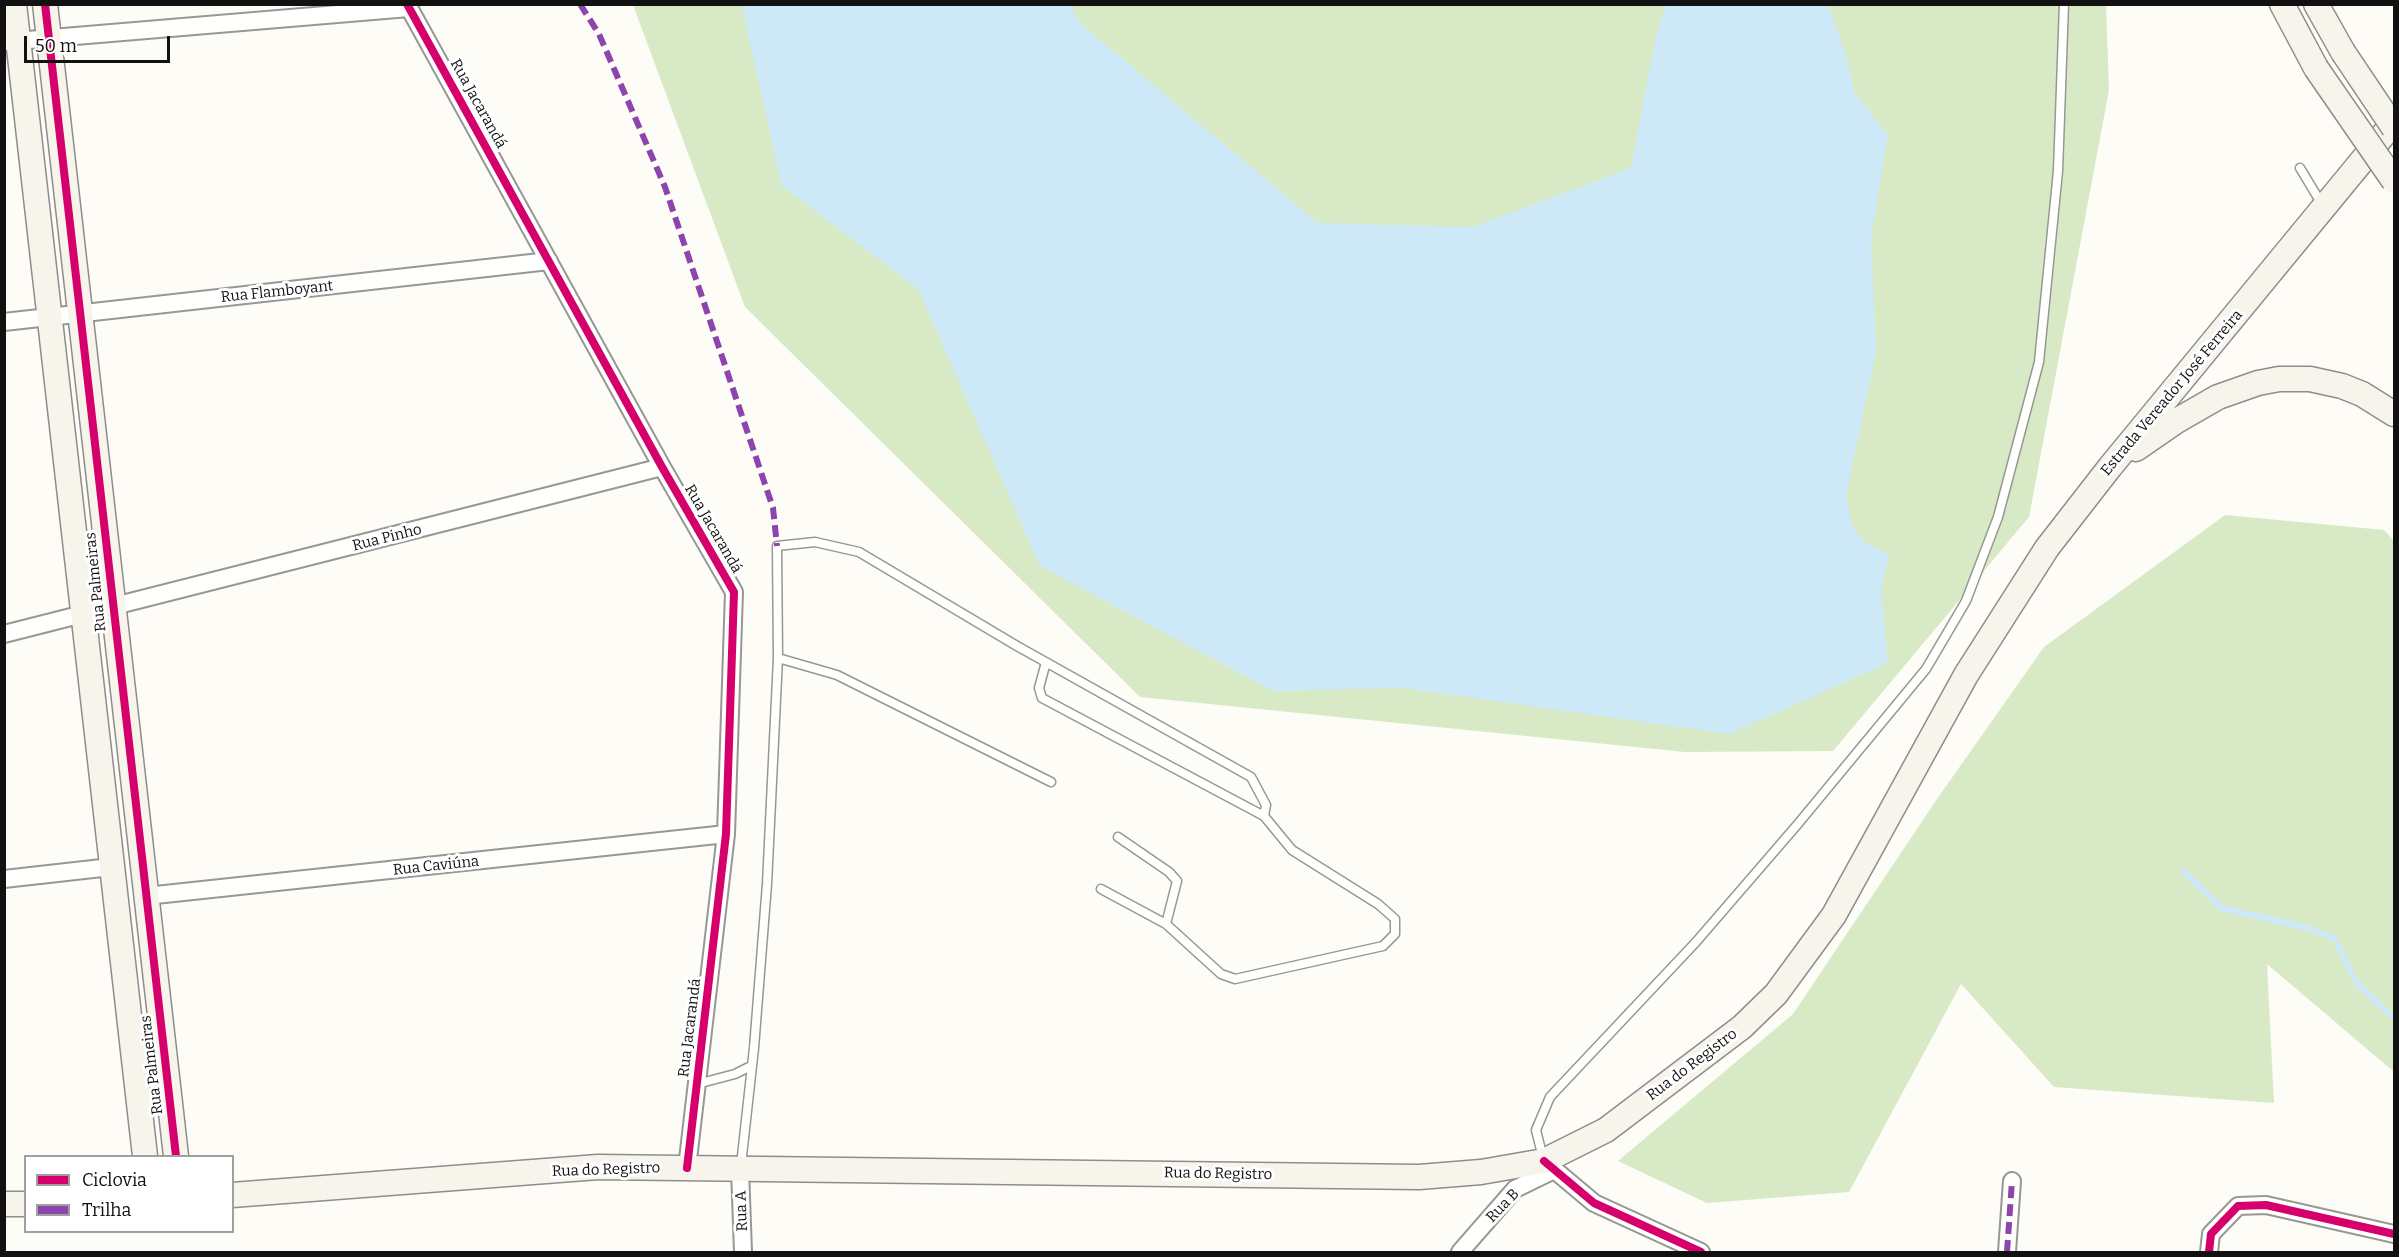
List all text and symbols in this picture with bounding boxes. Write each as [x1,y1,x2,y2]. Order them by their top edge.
scale bar [27,24,172,62]
text: 50 m [35,35,77,57]
street label: Rua Jacarandá [446,56,510,152]
street label: Rua Flamboyant [220,277,334,307]
street label: Estrada Vereador José Ferreira [2097,307,2247,479]
street label: Rua Jacarandá [680,481,746,577]
street label: Rua Pinho [350,521,424,555]
street label: Rua Palmeiras [82,531,110,633]
street label: Rua Caviúna [392,853,480,879]
street label: Rua Jacarandá [675,978,705,1078]
street label: Rua Palmeiras [137,1014,167,1116]
street label: Rua do Registro [1643,1025,1741,1105]
legend [24,1155,234,1233]
street label: Rua do Registro [551,1159,661,1181]
street label: Rua do Registro [1164,1164,1272,1184]
text: Ciclovia [82,1169,147,1191]
street label: Rua B [1483,1185,1523,1227]
street label: Rua A [732,1190,752,1232]
text: Trilha [82,1199,131,1221]

